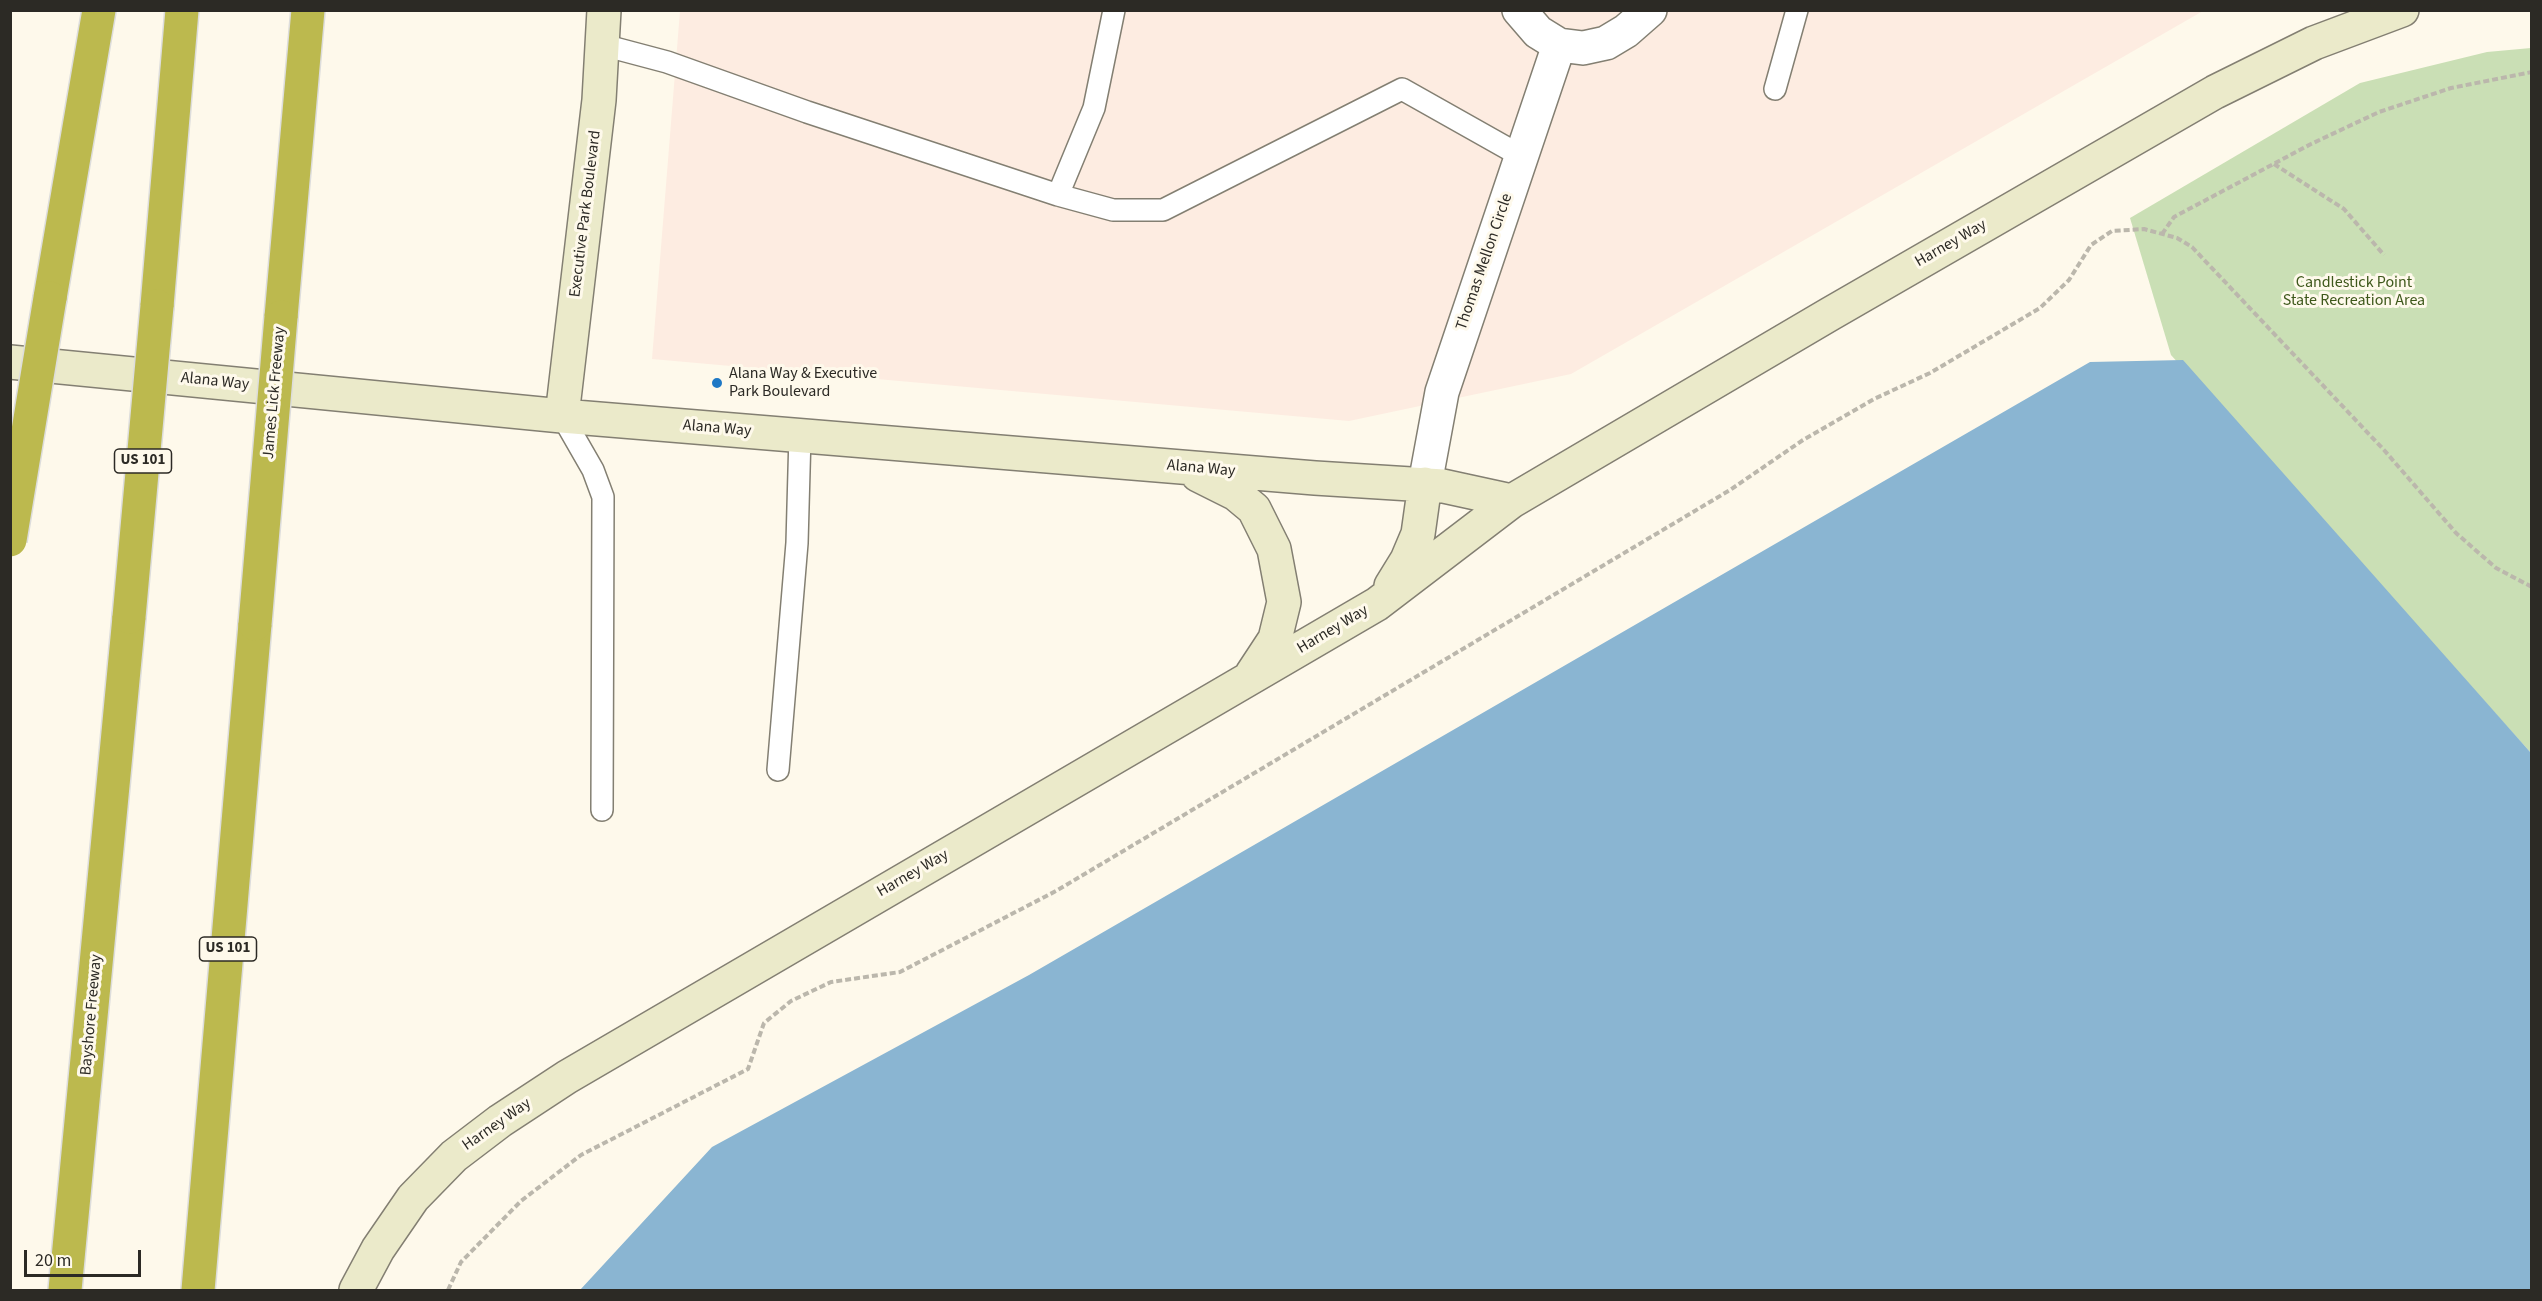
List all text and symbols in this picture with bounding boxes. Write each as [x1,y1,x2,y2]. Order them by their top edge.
street label: Executive Park Boulevard [566,129,606,299]
street label: Thomas Mellon Circle [1453,191,1517,333]
street label: Harney Way [1912,216,1990,272]
park label: Candlestick Point State Recreation Area [2283,273,2425,311]
street label: James Lick Freeway [260,326,290,460]
place label: Alana Way & Executive Park Boulevard [729,364,877,402]
street label: Alana Way [180,369,250,395]
marker: Alana Way & Executive Park Boulevard [710,376,724,390]
street label: Alana Way [682,416,752,442]
road number: US 101 [114,449,172,473]
street label: Alana Way [1166,456,1236,482]
street label: Harney Way [1294,601,1372,659]
street label: Harney Way [874,846,952,902]
road number: US 101 [200,937,256,961]
street label: Bayshore Freeway [77,954,107,1076]
street label: Harney Way [459,1094,535,1156]
scale bar [27,1238,144,1276]
text: 20 m [35,1248,71,1273]

